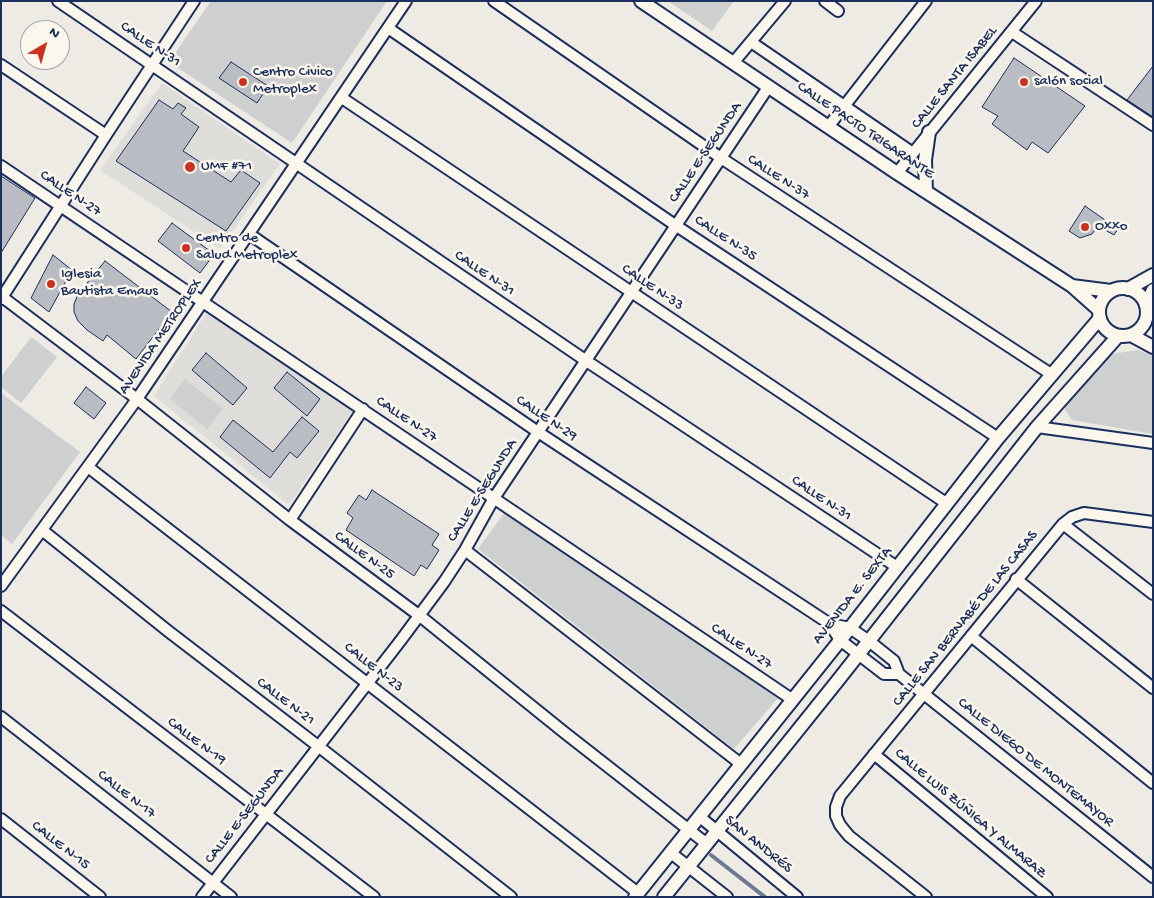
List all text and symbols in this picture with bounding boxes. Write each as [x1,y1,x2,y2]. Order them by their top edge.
street label: CALLE N-31 [116,18,184,72]
north arrow [20,20,70,70]
street label: CALLE SANTA ISABEL [908,23,1002,133]
text: N [45,24,63,43]
place label: Centro Civico Metroplex [253,64,333,99]
place label: salón social [1034,73,1103,91]
marker: Centro Civico Metroplex [237,76,249,88]
marker: salón social [1018,76,1030,88]
street label: CALLE PACTO TRIGARANTE [793,78,937,184]
street label: CALLE E-SEGUNDA [666,99,746,207]
street label: CALLE N-37 [743,151,813,205]
place label: UMF #71 [201,158,252,176]
marker: UMF #71 [183,160,197,174]
street label: CALLE N-27 [36,167,104,221]
street label: CALLE N-35 [690,212,760,266]
place label: Oxxo [1095,218,1128,236]
marker: Oxxo [1079,221,1091,233]
place label: Centro de Salud Metroplex [196,230,298,265]
marker: Centro de Salud Metroplex [180,242,192,254]
street label: CALLE N-31 [450,247,518,301]
street label: CALLE N-33 [618,261,686,315]
place label: Iglesia Bautista Emaus [61,266,158,301]
street label: AVENIDA METROPLEX [116,276,206,398]
marker: Iglesia Bautista Emaus [45,278,57,290]
street label: CALLE N-29 [512,392,580,446]
street label: CALLE N-27 [372,393,440,447]
street label: CALLE E-SEGUNDA [444,436,522,546]
street label: CALLE N-31 [787,472,855,526]
street label: CALLE SAN BERNABÉ DE LAS CASAS [889,527,1043,711]
street label: CALLE N-25 [330,528,398,584]
street label: AVENIDA E. SEXTA [809,544,897,648]
street label: CALLE N-27 [707,620,775,674]
street label: CALLE N-23 [340,639,406,697]
street label: CALLE N-21 [252,674,318,730]
street label: CALLE DIEGO DE MONTEMAYOR [953,694,1117,832]
street label: CALLE N-19 [163,714,229,770]
street label: CALLE LUIS ZÚÑIGA Y ALMARAZ [890,745,1050,883]
street label: CALLE E-SEGUNDA [202,764,288,868]
street label: CALLE N-17 [93,767,159,823]
street label: SAN ANDRÉS [721,812,795,878]
street label: CALLE N-15 [27,818,93,874]

